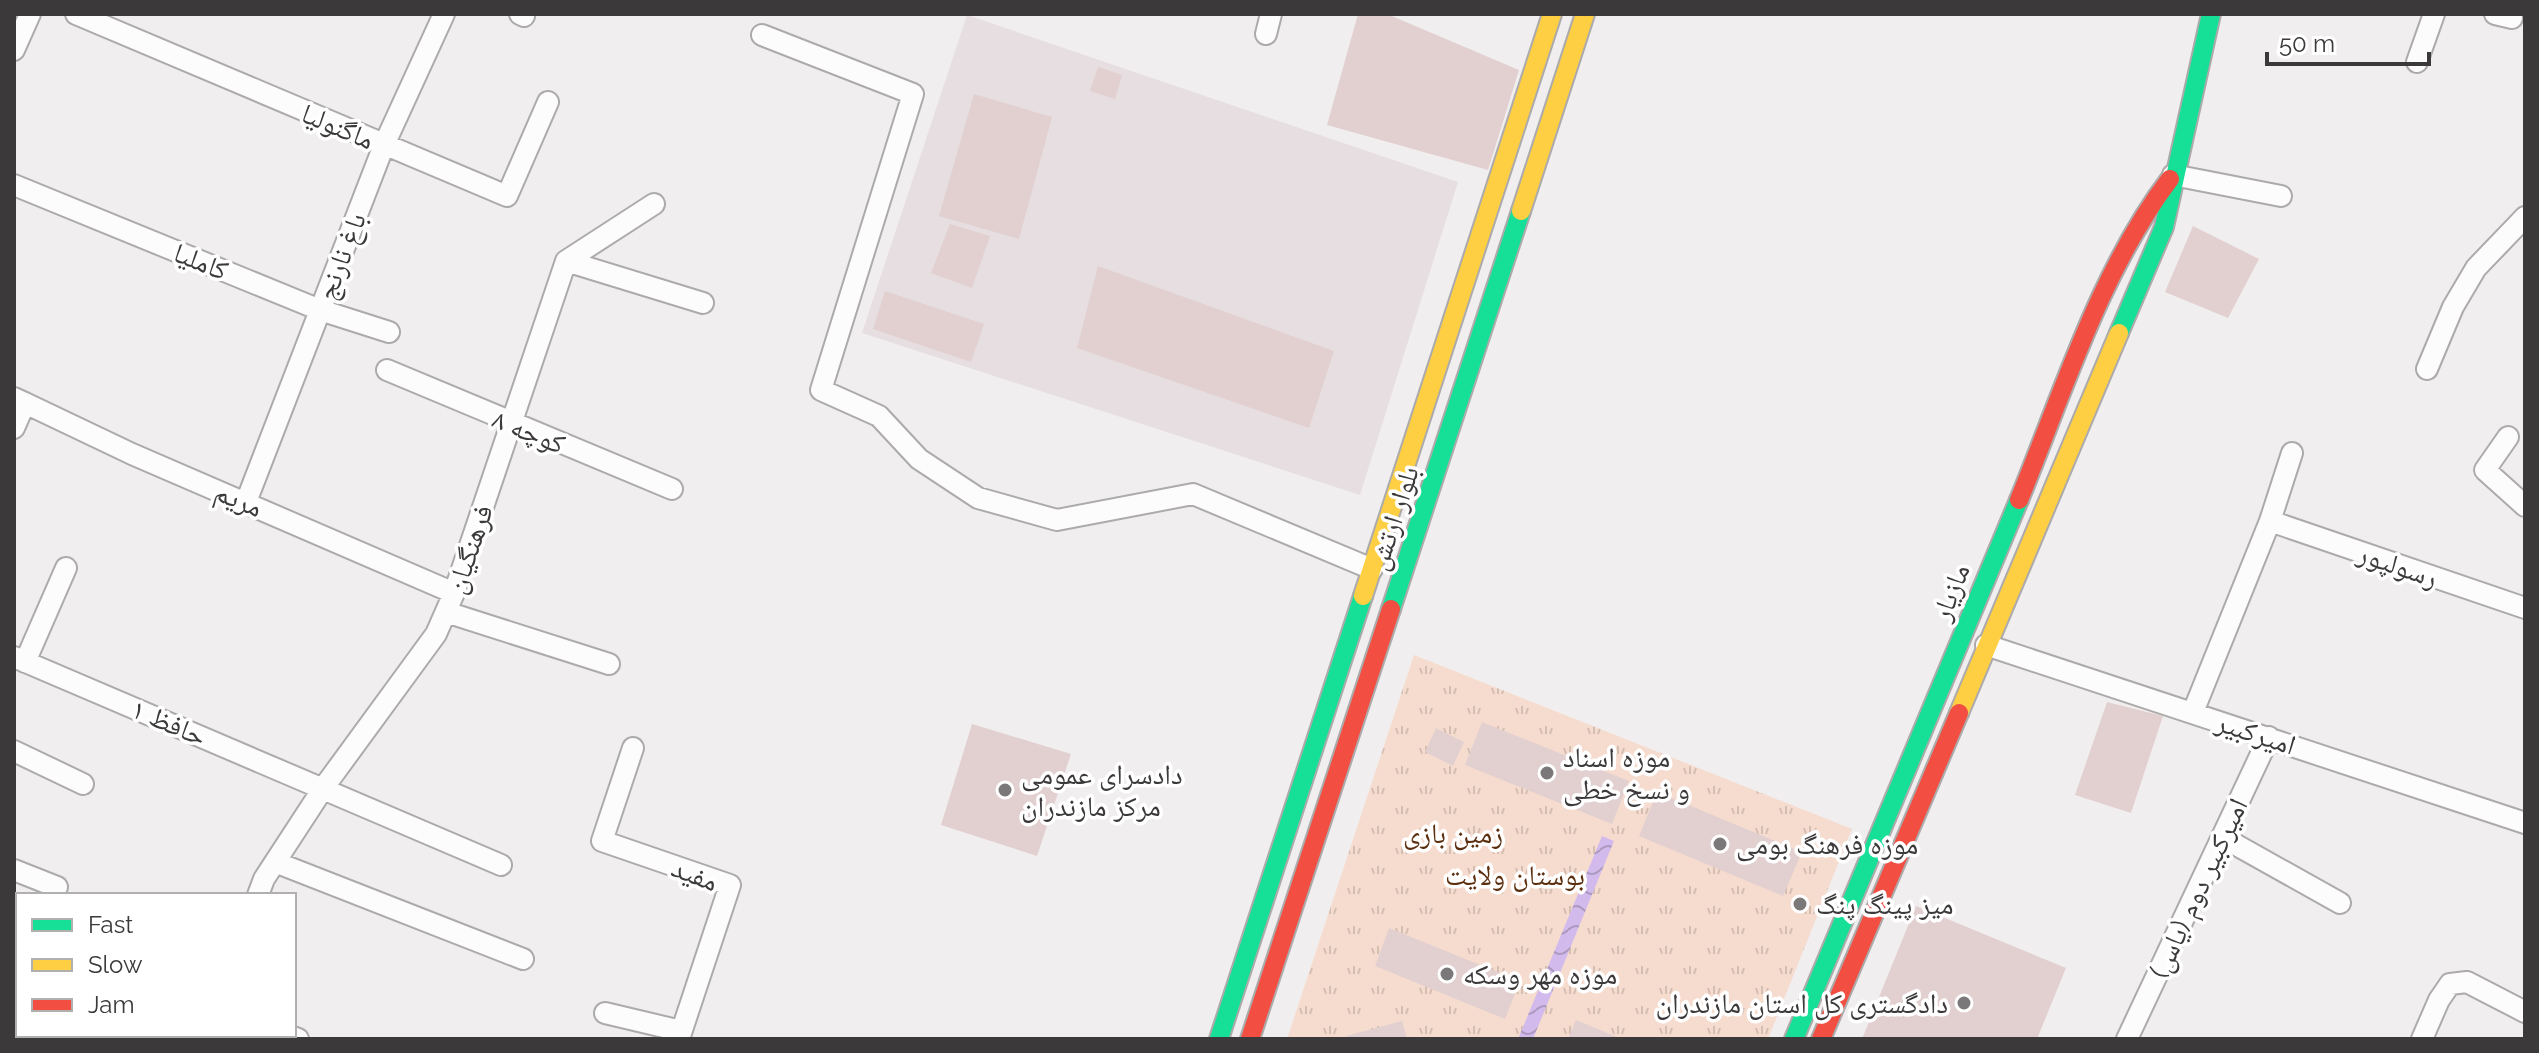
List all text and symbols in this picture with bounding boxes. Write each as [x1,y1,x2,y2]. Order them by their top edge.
scale bar [2267,16,2429,66]
text: 50 m [2279,29,2335,58]
street label: ماگنولیا [296,96,379,156]
street label: باغ نارنج [310,208,374,305]
street label: کاملیا [169,236,233,287]
street label: کوچه ۸ [488,402,570,461]
street label: بلوار ارتش [1361,462,1427,575]
street label: مریم [209,475,268,526]
street label: فرهنگیان [439,500,500,598]
street label: رسولپور [2353,536,2442,595]
street label: مازیار [1924,559,1977,626]
street label: حافظ ۱ [126,692,211,753]
street label: امیرکبیر [2211,705,2300,762]
place label: موزه اسناد و نسخ خطی [1563,741,1690,807]
place label: دادسرای عمومی مرکز مازندران [1021,758,1183,823]
marker: موزه اسناد و نسخ خطی [1538,764,1556,782]
marker: دادسرای عمومی مرکز مازندران [996,781,1014,799]
street label: امیرکبیر دوم (یاس) [2142,793,2256,984]
park label: زمین بازی [1403,817,1503,851]
place label: موزه فرهنگ بومی [1736,828,1918,862]
marker: موزه فرهنگ بومی [1711,835,1729,853]
street label: مفید [667,851,723,898]
park label: بوستان ولایت [1445,859,1585,892]
place label: میز پینگ پنگ [1816,888,1954,921]
legend [16,893,296,1037]
marker: میز پینگ پنگ [1791,895,1809,913]
text: Fast [88,910,133,939]
text: Slow [88,950,143,979]
place label: موزه مهر وسکه [1463,958,1617,991]
marker: موزه مهر وسکه [1438,965,1456,983]
place label: دادگستری کل استان مازندران [1656,987,1948,1021]
text: Jam [88,990,134,1019]
marker: دادگستری کل استان مازندران [1955,994,1973,1012]

